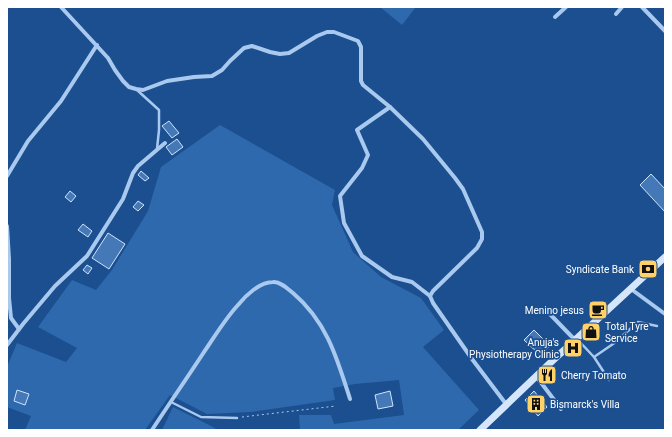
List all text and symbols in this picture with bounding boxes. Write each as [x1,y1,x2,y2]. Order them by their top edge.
bank icon: Syndicate Bank [637,258,659,280]
place label: Syndicate Bank [566,264,635,275]
cafe icon: Menino jesus [587,299,609,321]
place label: Menino jesus [525,305,584,316]
shop icon: Total Tyre Service [580,321,602,343]
place label: Total Tyre Service [605,321,649,344]
place label: Anuja's Physiotherapy Clinic [469,337,559,360]
hospital icon: Anuja's Physiotherapy Clinic [562,337,584,359]
restaurant icon: Cherry Tomato [536,364,558,386]
place label: Cherry Tomato [561,370,627,381]
building icon: Bismarck's Villa [525,393,547,415]
place label: Bismarck's Villa [550,399,620,410]

